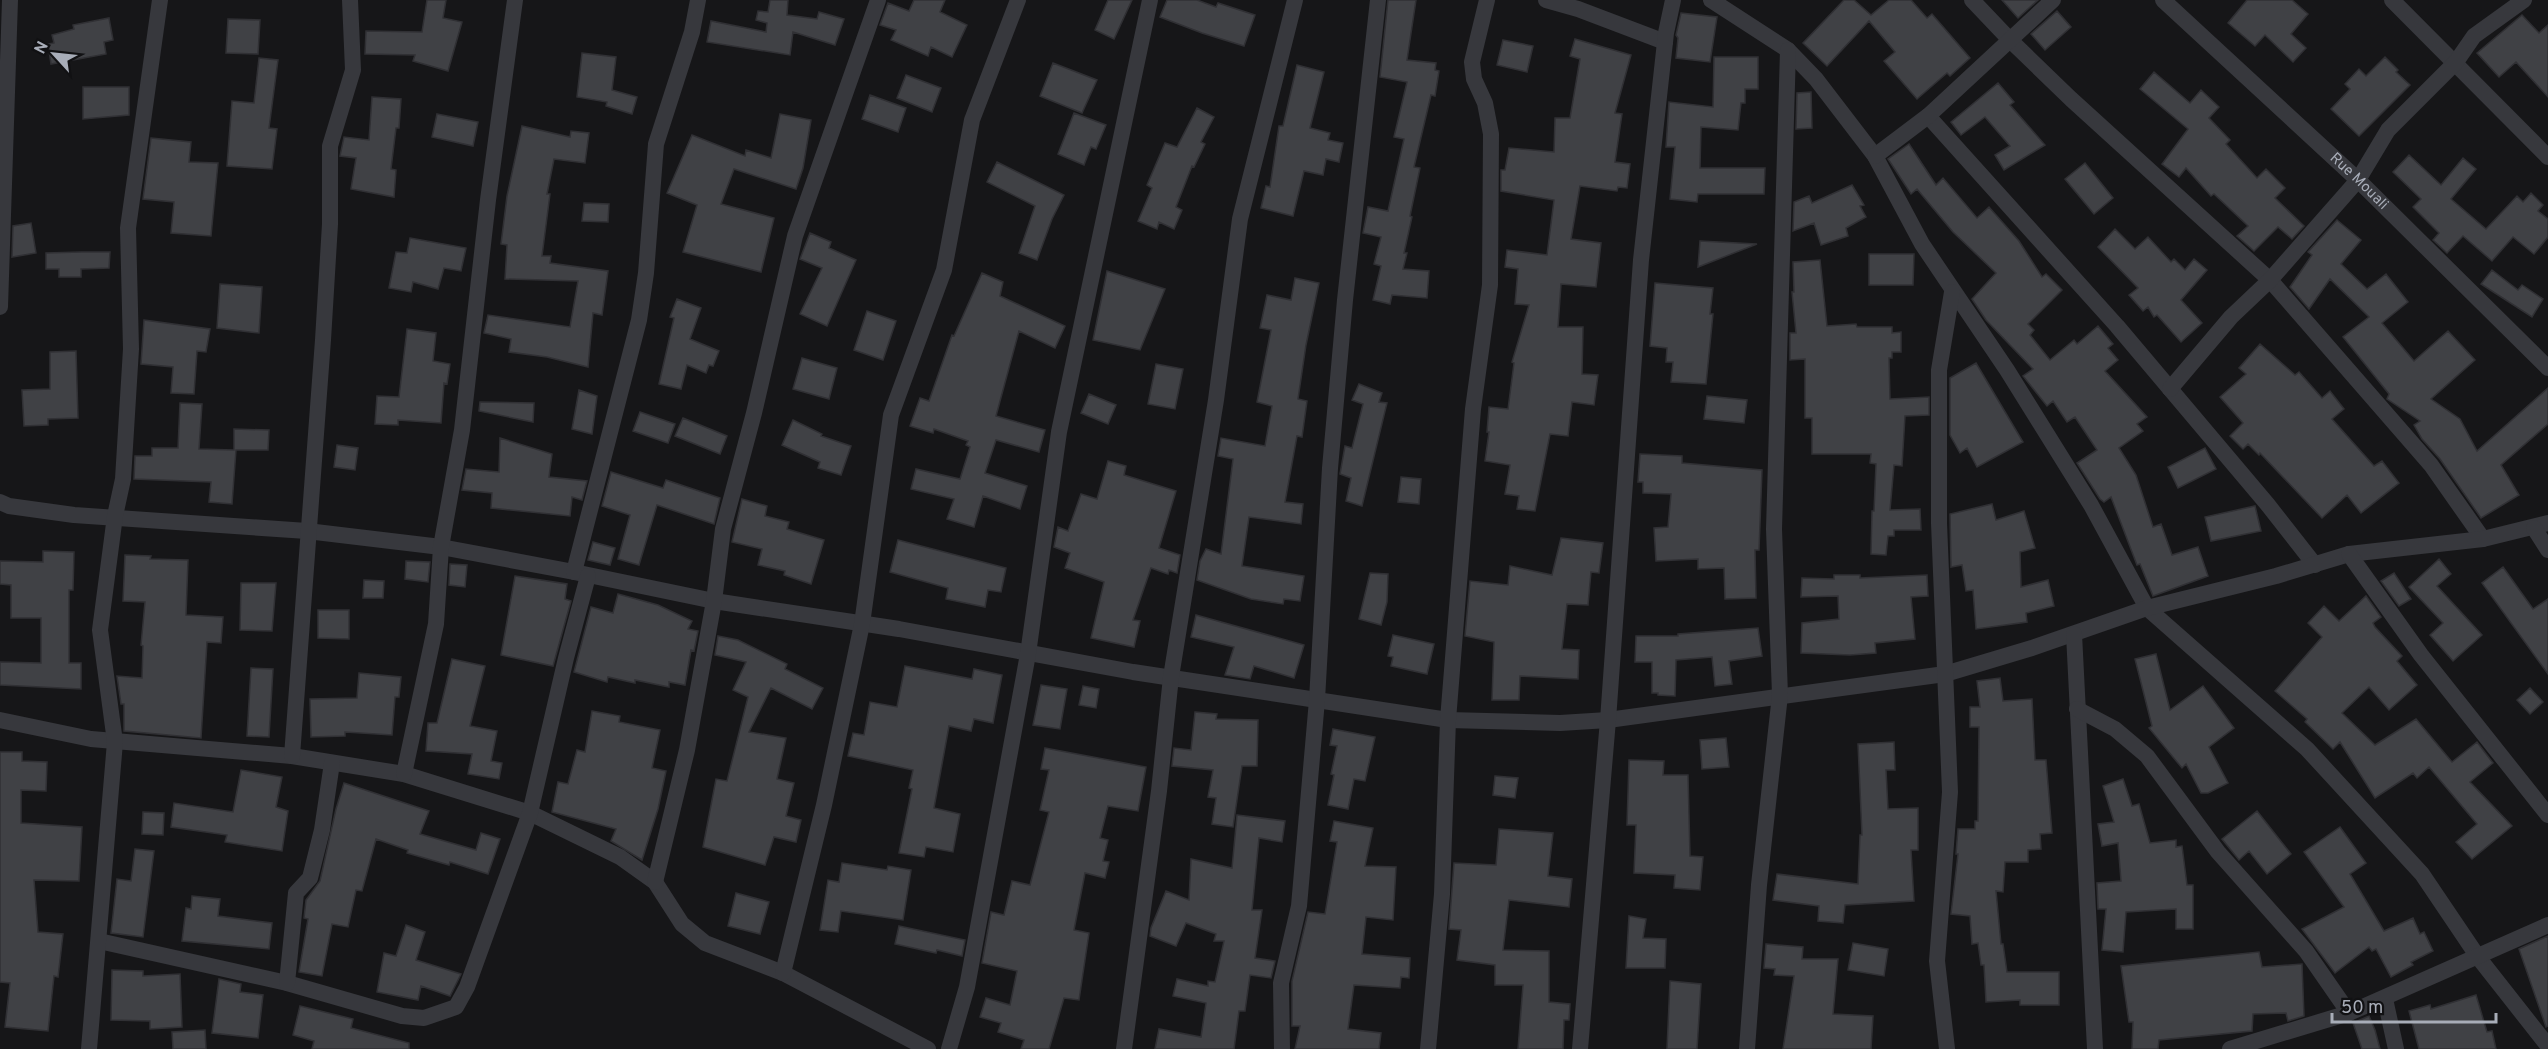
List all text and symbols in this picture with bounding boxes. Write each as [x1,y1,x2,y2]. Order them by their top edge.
north arrow [24,24,84,84]
text: N [31,38,54,58]
street label: Rue Mouali [2325,149,2392,214]
scale bar [2332,986,2496,1024]
text: 50 m [2341,997,2383,1020]

